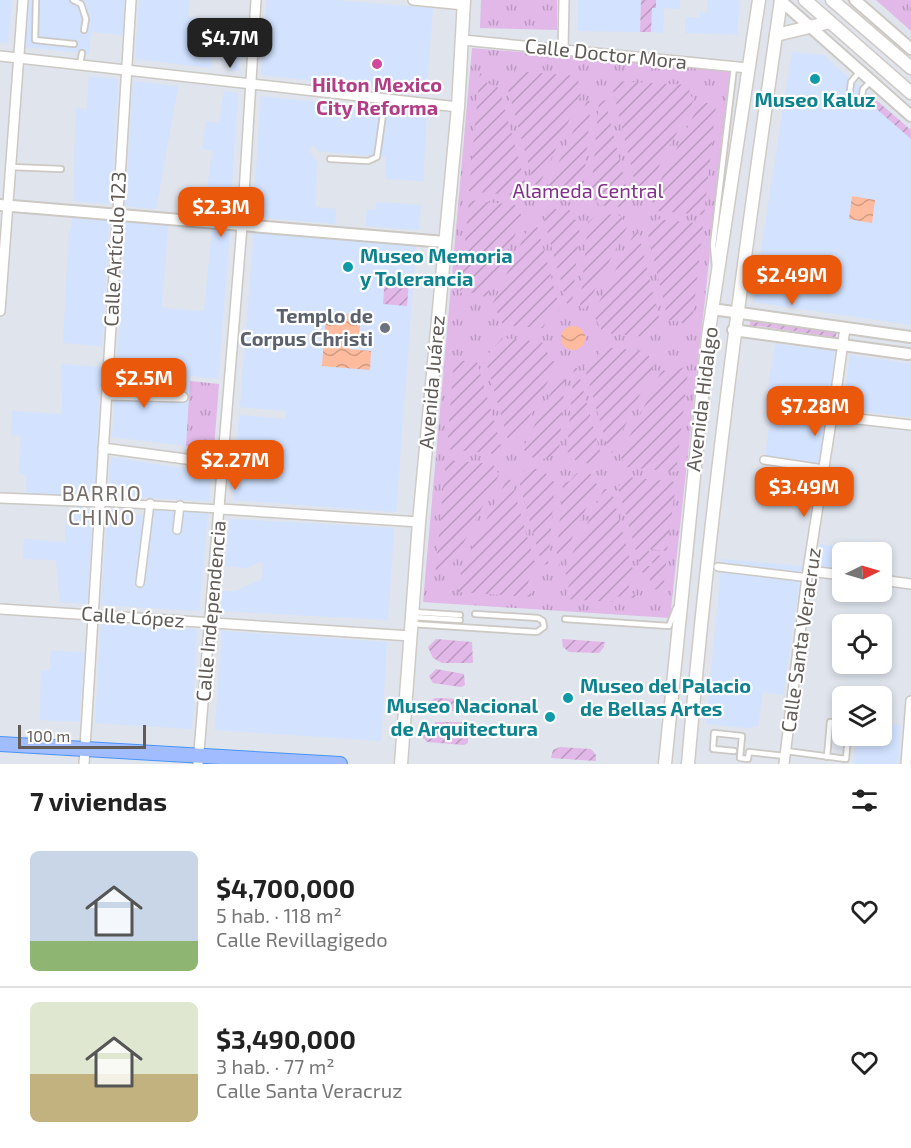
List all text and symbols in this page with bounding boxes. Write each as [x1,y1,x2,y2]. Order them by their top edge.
pin: $4.7M [188,18,272,69]
text: $4.7M [201,25,259,49]
street label: Calle Doctor Mora [524,33,688,73]
marker: Hilton Mexico City Reforma [370,57,384,71]
place label: Hilton Mexico City Reforma [312,72,442,120]
marker: Museo Kaluz [808,72,822,86]
place label: Museo Kaluz [754,87,876,111]
street label: Calle Artículo 123 [98,171,130,327]
park label: Alameda Central [513,178,663,202]
pin: $2.3M [179,187,263,238]
text: $2.3M [192,194,250,218]
place label: Museo Memoria y Tolerancia [360,243,513,291]
pin: $2.49M [743,255,841,306]
marker: Museo Memoria y Tolerancia [341,260,355,274]
text: $2.49M [757,262,827,286]
place label: Templo de Corpus Christi [240,303,373,350]
street label: Avenida Juárez [413,314,449,450]
marker: Templo de Corpus Christi [378,321,392,335]
street label: Avenida Hidalgo [680,325,722,473]
pin: $2.5M [102,358,186,409]
text: $2.5M [115,365,173,389]
pin: $7.28M [766,386,864,437]
text: $7.28M [781,393,849,417]
pin: $2.27M [186,440,284,491]
text: $2.27M [201,447,269,471]
pin: $3.49M [755,467,853,518]
text: $3.49M [769,474,839,498]
district label: BARRIO CHINO [62,480,142,529]
street label: Calle Independencia [190,519,230,703]
north arrow [832,542,892,602]
map controls [832,542,892,746]
street label: Calle Santa Veracruz [775,546,825,734]
street label: Calle López [81,600,186,632]
button: locate [832,614,892,674]
place label: Museo del Palacio de Bellas Artes [580,673,751,720]
button: layers [832,686,892,746]
marker: Museo del Palacio de Bellas Artes [561,691,575,705]
place label: Museo Nacional de Arquitectura [387,693,538,740]
marker: Museo Nacional de Arquitectura [543,710,557,724]
scale bar [18,722,146,750]
text: 100 m [27,726,70,745]
icon: filters [848,784,881,817]
text: 7 viviendas [30,785,167,816]
text: $4,700,000 [216,872,355,903]
icon: home [78,875,150,947]
icon: heart [848,895,881,928]
text: 5 hab. · 118 m² [216,903,342,927]
text: Calle Revillagigedo [216,927,388,951]
text: $3,490,000 [216,1023,356,1054]
icon: home [78,1026,150,1098]
icon: heart [848,1046,881,1079]
text: 3 hab. · 77 m² [216,1054,335,1078]
text: Calle Santa Veracruz [216,1078,402,1102]

